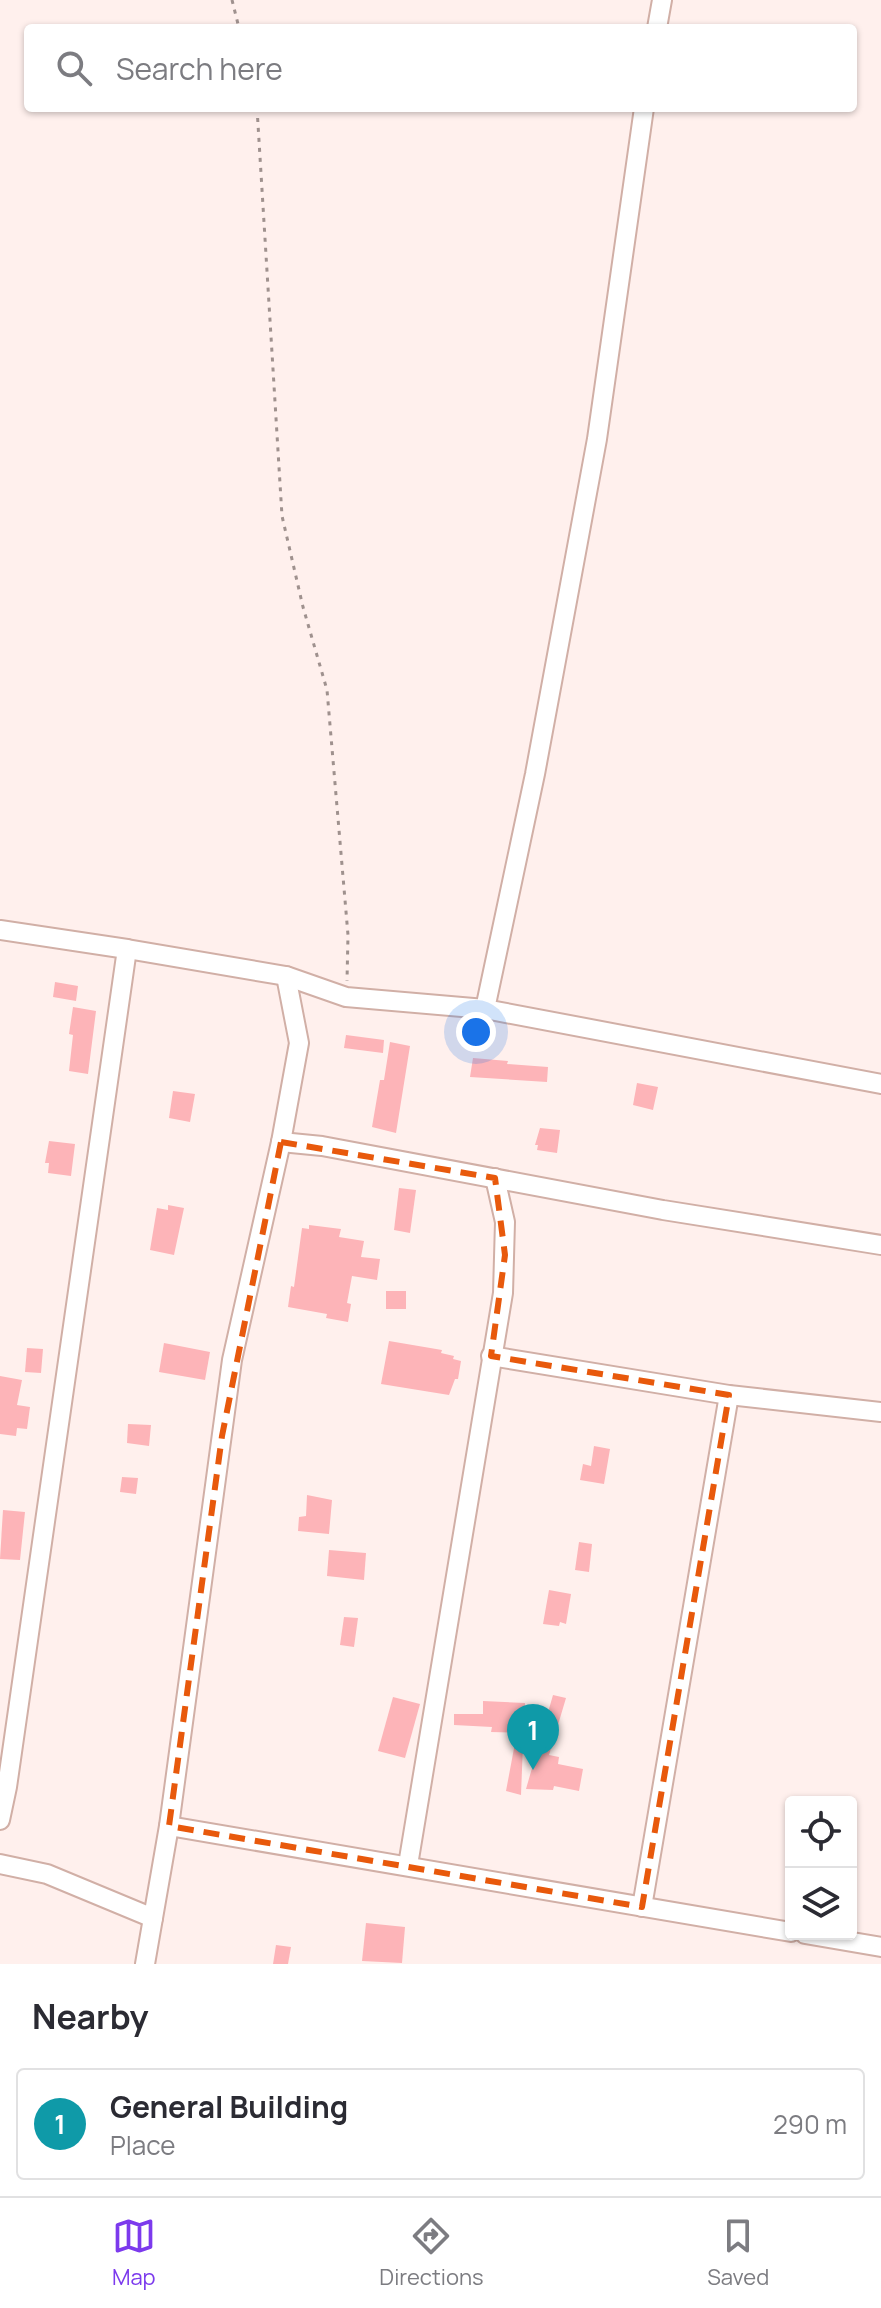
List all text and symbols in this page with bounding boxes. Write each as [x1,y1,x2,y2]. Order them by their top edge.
search box [24,24,857,112]
icon: search [52,46,96,90]
text: Search here [116,48,283,89]
your location [456,1012,496,1052]
pin: 1 [507,1704,559,1770]
map controls [785,1796,857,1940]
button: locate [785,1796,857,1868]
button: layers [785,1868,857,1940]
text: Nearby [32,1993,148,2039]
text: General Building [110,2086,348,2127]
text: 1 [54,2106,66,2142]
text: 290 m [773,2106,847,2142]
text: Place [110,2127,175,2163]
tab: Map [112,2214,156,2292]
tab: Directions [379,2214,484,2292]
tab: Saved [707,2214,769,2292]

